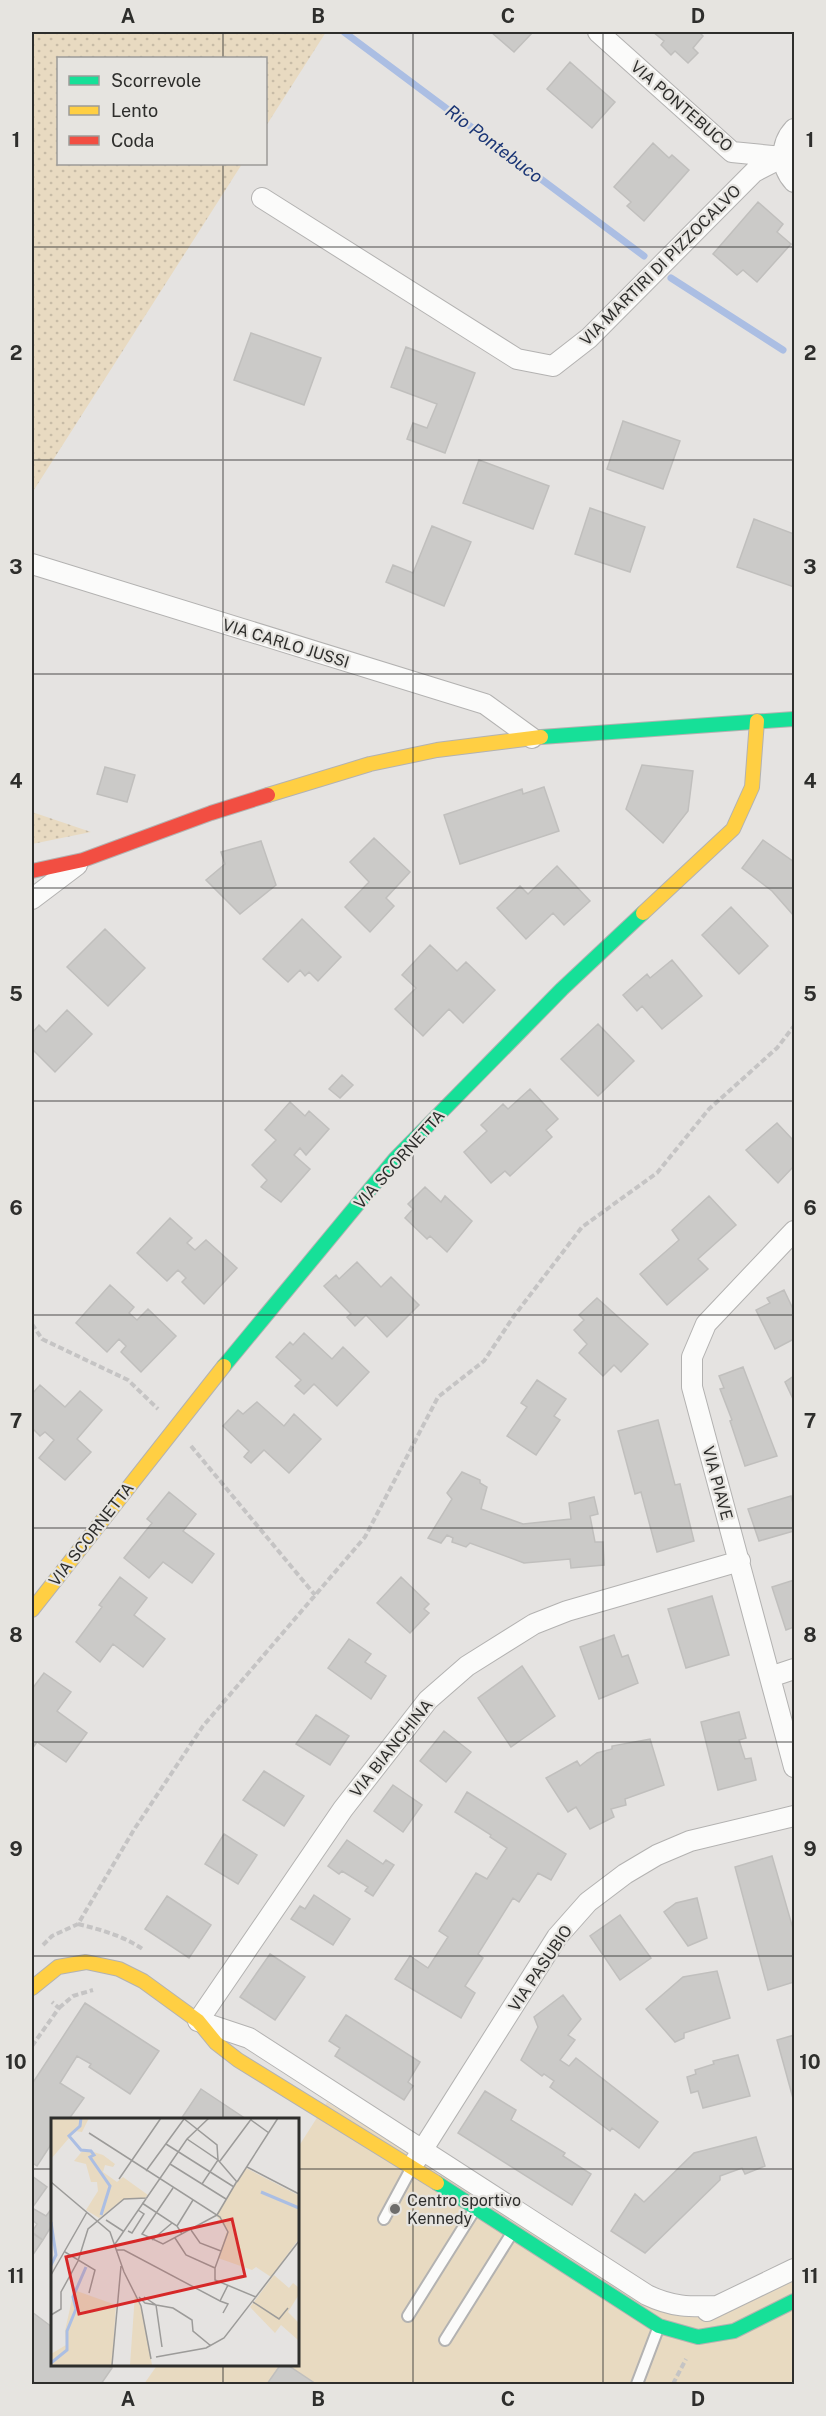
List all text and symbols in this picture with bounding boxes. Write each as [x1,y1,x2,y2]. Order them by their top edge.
text: A [121,4,135,28]
text: B [311,4,325,28]
text: C [501,4,515,28]
text: D [691,4,705,28]
legend [57,57,267,165]
street label: VIA PONTEBUCO [627,57,737,156]
text: Scorrevole [111,70,201,91]
text: Lento [111,100,158,121]
water label: Rio Pontebuco [442,100,547,187]
text: 1 [12,128,20,152]
text: 1 [806,128,814,152]
text: Coda [111,130,154,151]
street label: VIA MARTIRI DI PIZZOCALVO [576,181,745,350]
text: 2 [10,341,22,365]
text: 2 [804,341,816,365]
text: 3 [9,555,23,579]
text: 3 [803,555,817,579]
street label: VIA CARLO JUSSI [220,615,352,672]
text: 4 [9,769,23,793]
text: 4 [803,769,817,793]
text: 5 [9,982,23,1006]
text: 5 [803,982,817,1006]
street label: VIA SCORNETTA [350,1106,449,1213]
text: 6 [9,1196,23,1220]
text: 6 [803,1196,817,1220]
text: 7 [10,1409,22,1433]
text: 7 [804,1409,816,1433]
street label: VIA PIAVE [699,1444,736,1522]
street label: VIA SCORNETTA [45,1479,138,1590]
text: 8 [9,1623,23,1647]
text: 8 [803,1623,817,1647]
street label: VIA BIANCHINA [346,1695,437,1801]
text: 9 [9,1837,23,1861]
text: 9 [803,1837,817,1861]
street label: VIA PASUBIO [505,1922,576,2015]
text: 10 [5,2050,27,2074]
text: 10 [799,2050,821,2074]
inset map [51,2118,298,2365]
place label: Centro sportivo Kennedy [407,2191,521,2228]
marker: Centro sportivo Kennedy [388,2202,402,2216]
text: 11 [7,2264,25,2288]
text: 11 [801,2264,819,2288]
text: A [121,2387,135,2411]
text: B [311,2387,325,2411]
text: C [501,2387,515,2411]
text: D [691,2387,705,2411]

